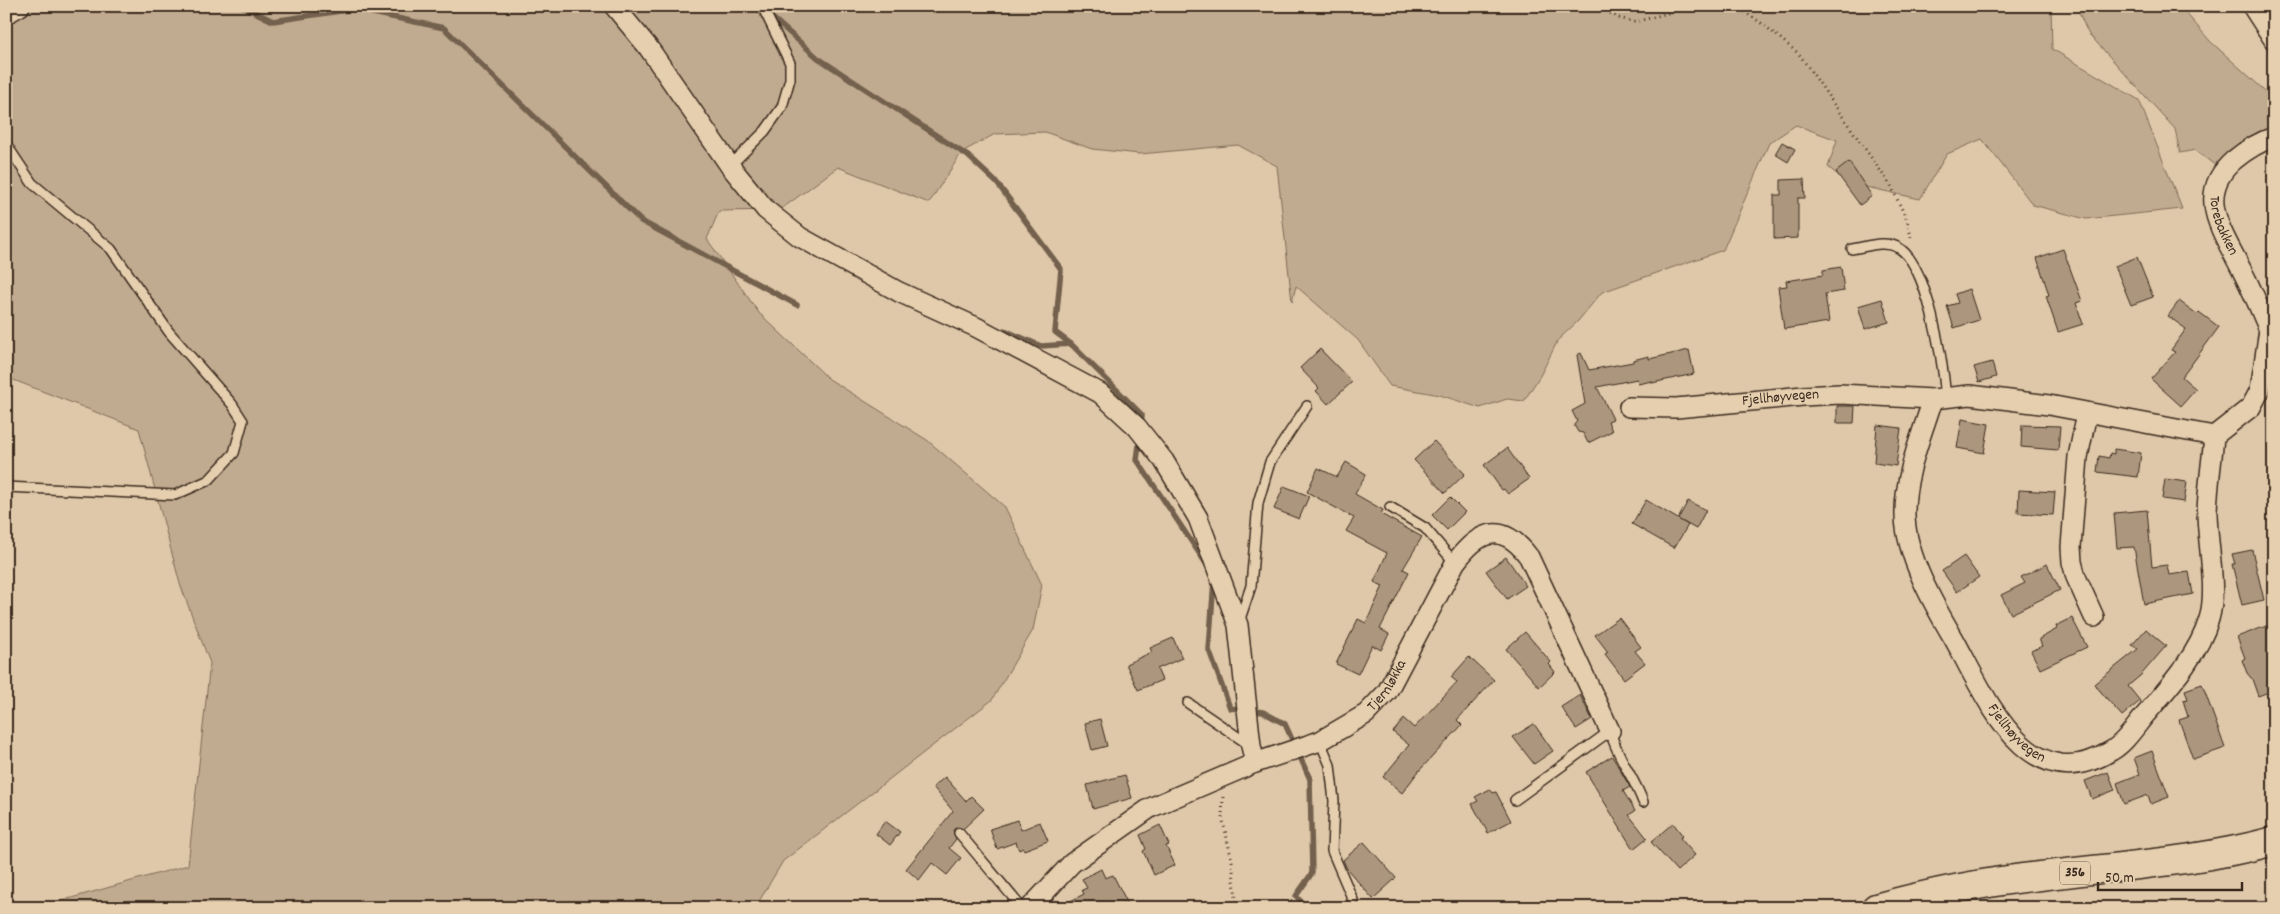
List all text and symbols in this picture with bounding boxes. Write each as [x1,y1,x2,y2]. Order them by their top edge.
street label: Torebakken [2203,196,2243,260]
street label: Fjellhøyvegen [1741,384,1820,413]
street label: Tjernløkka [1363,655,1413,717]
street label: Fjellhøyvegen [1981,700,2049,769]
scale bar [2098,859,2241,891]
road number: 356 [2060,861,2090,884]
text: 50 m [2105,868,2134,890]

